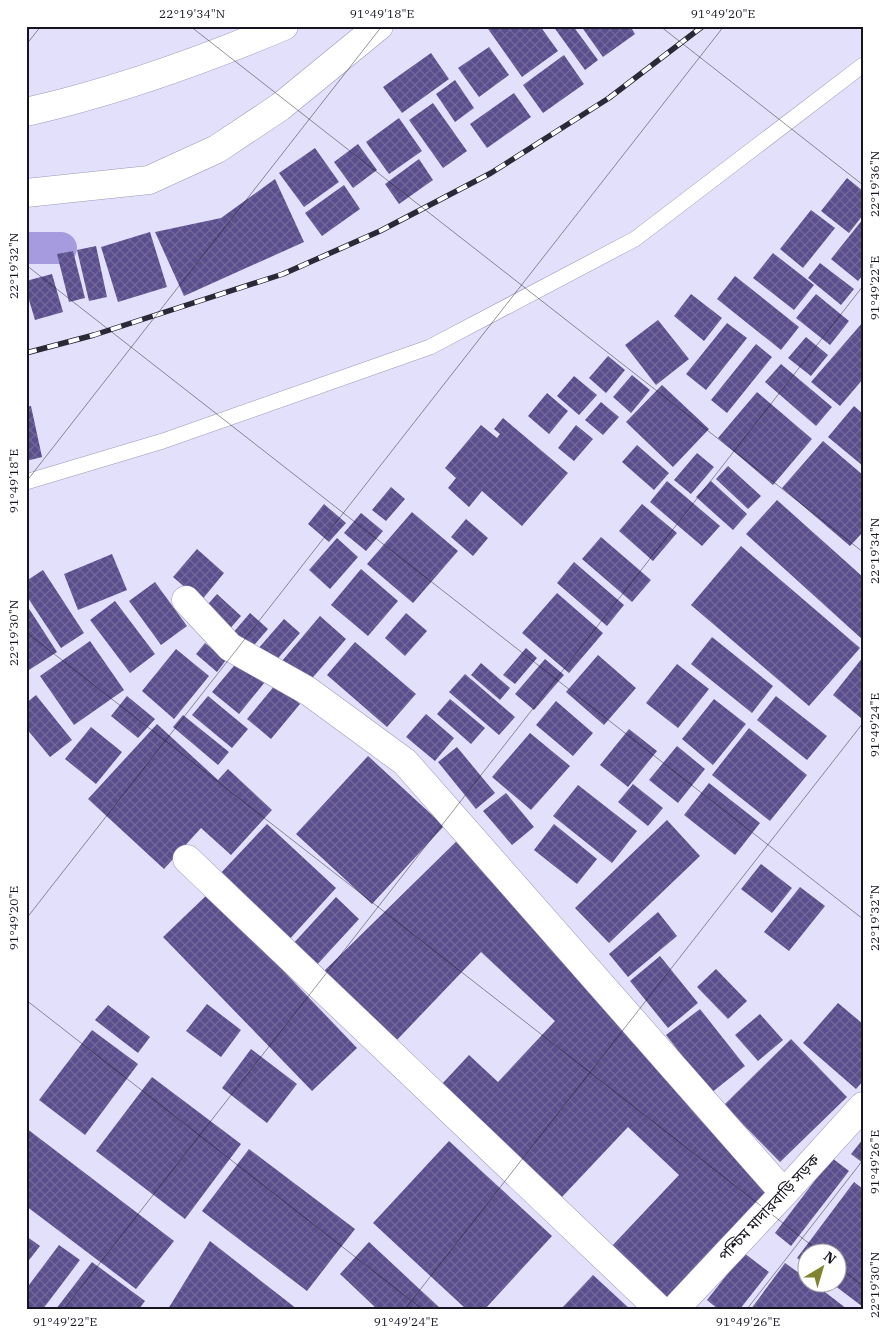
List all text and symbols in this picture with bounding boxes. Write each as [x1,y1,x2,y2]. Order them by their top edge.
text: 22°19'34"N [159,6,225,21]
text: 91°49'18"E [350,6,414,21]
text: 91°49'20"E [691,6,755,21]
text: 22°19'36"N [867,151,882,217]
text: 22°19'32"N [6,233,21,299]
text: 91°49'22"E [867,256,882,320]
text: 91°49'18"E [6,449,21,513]
text: 22°19'34"N [867,518,882,584]
text: 22°19'30"N [6,600,21,666]
text: 91°49'24"E [867,693,882,757]
text: 22°19'32"N [867,885,882,951]
text: 91°49'20"E [6,886,21,950]
text: 91°49'26"E [867,1130,882,1194]
street label: পশ্চিম মাদারবাড়ি সড়ক [714,1150,824,1265]
north arrow [796,1242,846,1292]
text: N [820,1247,840,1268]
text: 22°19'30"N [867,1252,882,1318]
text: 91°49'22"E [33,1314,97,1329]
text: 91°49'24"E [374,1314,438,1329]
text: 91°49'26"E [716,1314,780,1329]

